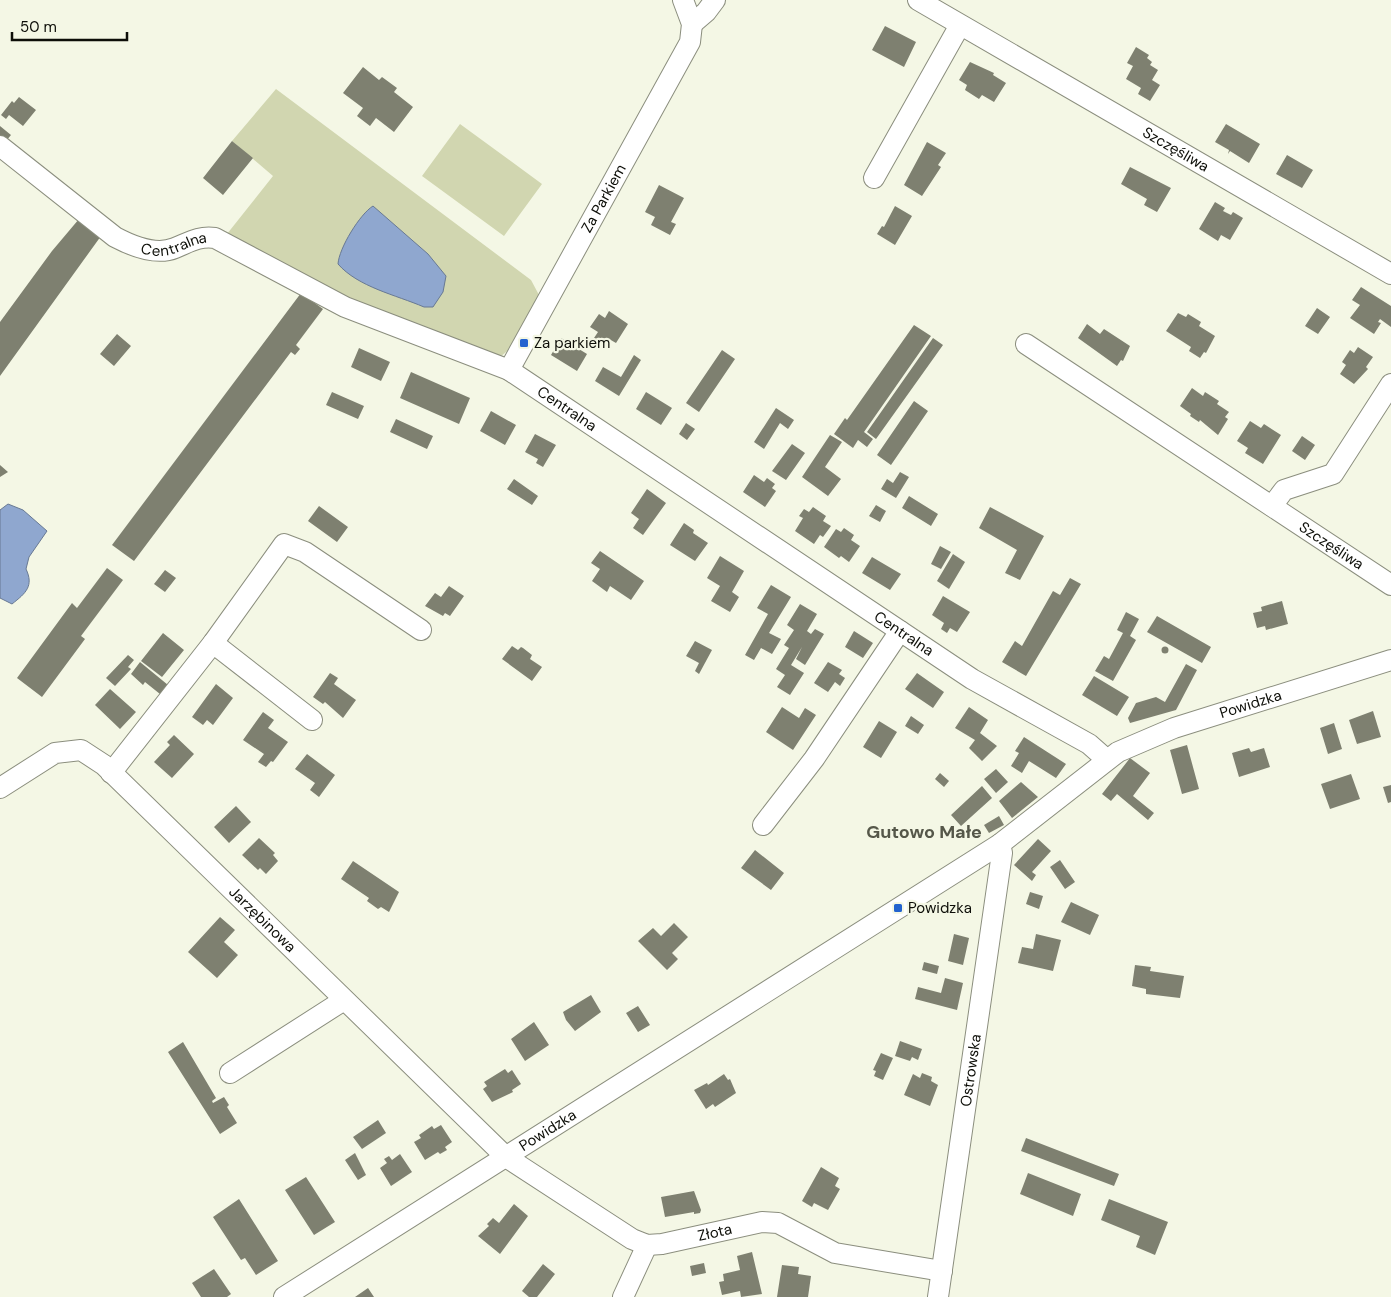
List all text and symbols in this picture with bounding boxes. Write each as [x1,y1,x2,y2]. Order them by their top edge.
scale bar [12,10,128,42]
text: 50 m [20,17,57,37]
street label: Szczęśliwa [1139,122,1213,176]
street label: Za Parkiem [577,161,631,236]
street label: Centralna [139,228,208,261]
place label: Za parkiem [534,333,610,353]
marker: Za parkiem [518,337,530,349]
street label: Centralna [533,382,601,436]
street label: Szczęśliwa [1295,517,1368,574]
street label: Centralna [870,606,938,661]
street label: Powidzka [1217,685,1284,723]
district label: Gutowo Małe [866,820,982,844]
street label: Jarzębinowa [224,882,300,957]
place label: Powidzka [908,898,972,918]
marker: Powidzka [892,902,904,914]
street label: Ostrowska [956,1033,986,1108]
street label: Powidzka [515,1105,580,1156]
street label: Złota [696,1219,734,1246]

